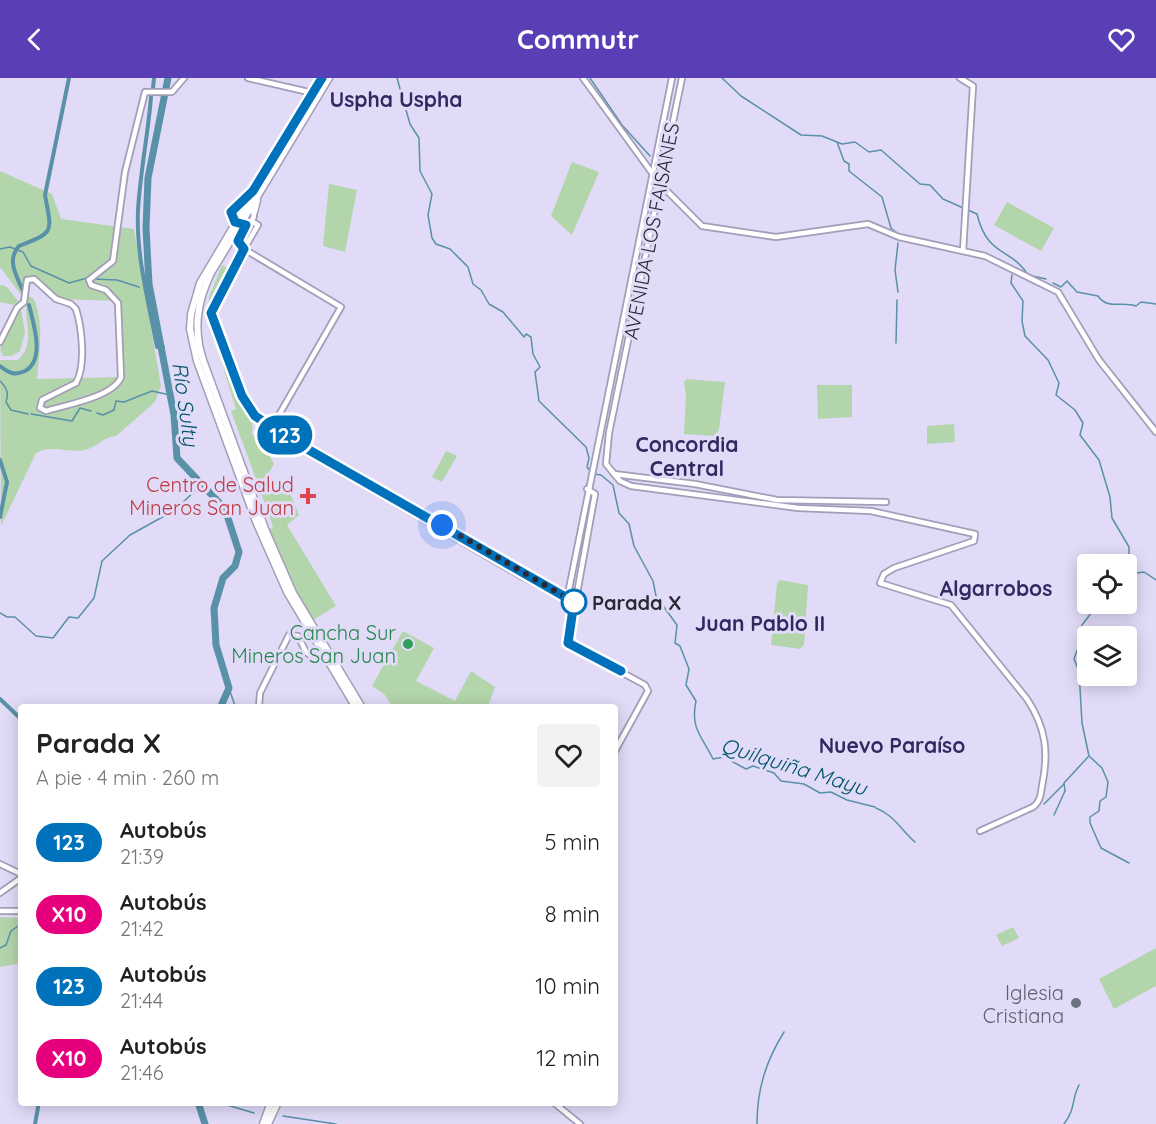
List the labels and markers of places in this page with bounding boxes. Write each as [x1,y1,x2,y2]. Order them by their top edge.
place label: Centro de Salud Mineros San Juan [129,472,294,520]
marker: Centro de Salud Mineros San Juan [299,487,317,505]
marker: Parada X [561,589,587,615]
place label: Parada X [592,590,681,615]
place label: Cancha Sur Mineros San Juan [231,620,396,668]
marker: Cancha Sur Mineros San Juan [401,637,415,651]
place label: Iglesia Cristiana [983,980,1064,1028]
marker: Iglesia Cristiana [1069,996,1083,1010]

